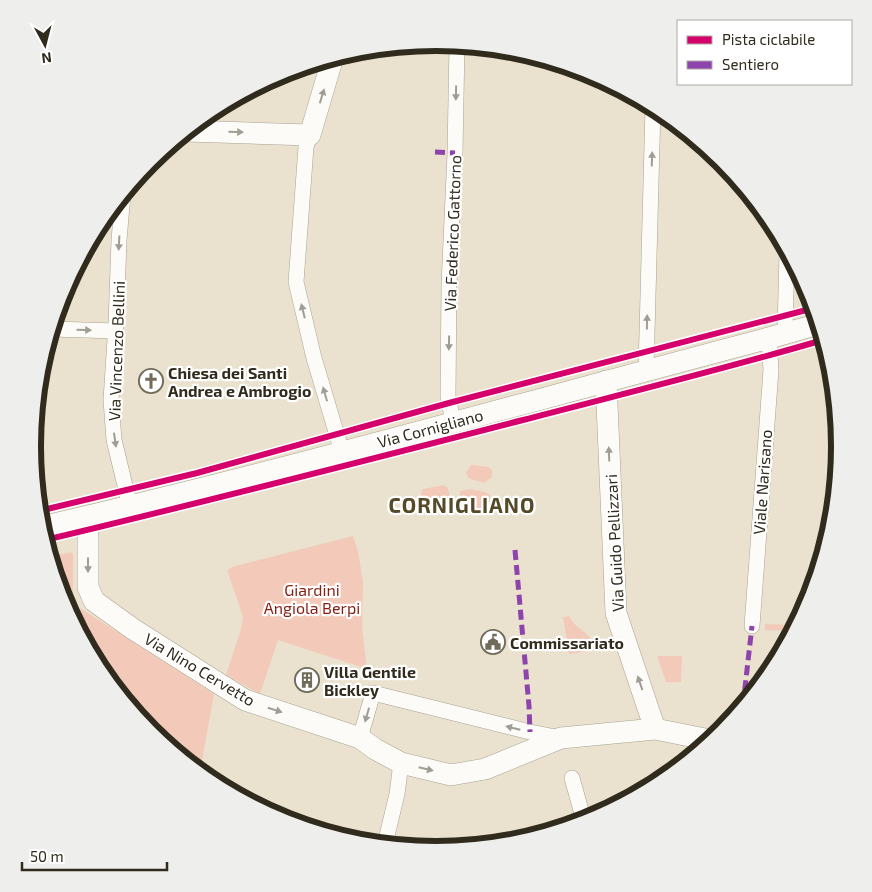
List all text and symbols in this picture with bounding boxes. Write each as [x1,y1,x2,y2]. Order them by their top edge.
north arrow [20,20,70,70]
legend [677,20,852,85]
text: Pista ciclabile [722,30,815,48]
text: N [41,49,53,67]
text: Sentiero [722,55,779,73]
one-way arrow [452,86,460,102]
one-way arrow [319,89,326,104]
one-way arrow [228,128,244,136]
one-way arrow [648,151,656,167]
street label: Via Federico Gattorno [440,154,464,312]
one-way arrow [115,235,123,251]
street label: Via Vincenzo Bellini [104,281,128,421]
one-way arrow [299,303,307,318]
one-way arrow [643,314,651,330]
one-way arrow [76,326,92,334]
one-way arrow [445,335,453,351]
place label: Chiesa dei Santi Andrea e Ambrogio [168,363,311,400]
church icon: Chiesa dei Santi Andrea e Ambrogio [138,368,164,394]
one-way arrow [320,387,328,402]
street label: Via Cornigliano [375,405,485,451]
street label: Viale Narisano [749,429,775,535]
one-way arrow [111,432,119,448]
one-way arrow [605,446,613,462]
street label: Via Guido Pellizzari [601,474,627,612]
district label: CORNIGLIANO [389,492,535,517]
one-way arrow [84,557,92,573]
park label: Giardini Angiola Berpi [264,580,360,617]
street label: Via Nino Cervetto [141,628,259,710]
public building icon: Commissariato [480,629,506,655]
place label: Commissariato [510,633,624,652]
place label: Villa Gentile Bickley [324,662,416,700]
building icon: Villa Gentile Bickley [294,667,320,693]
one-way arrow [635,675,643,690]
one-way arrow [268,707,283,715]
one-way arrow [362,708,370,723]
one-way arrow [506,724,521,732]
one-way arrow [418,765,433,773]
scale bar [22,840,168,872]
text: 50 m [30,847,64,865]

